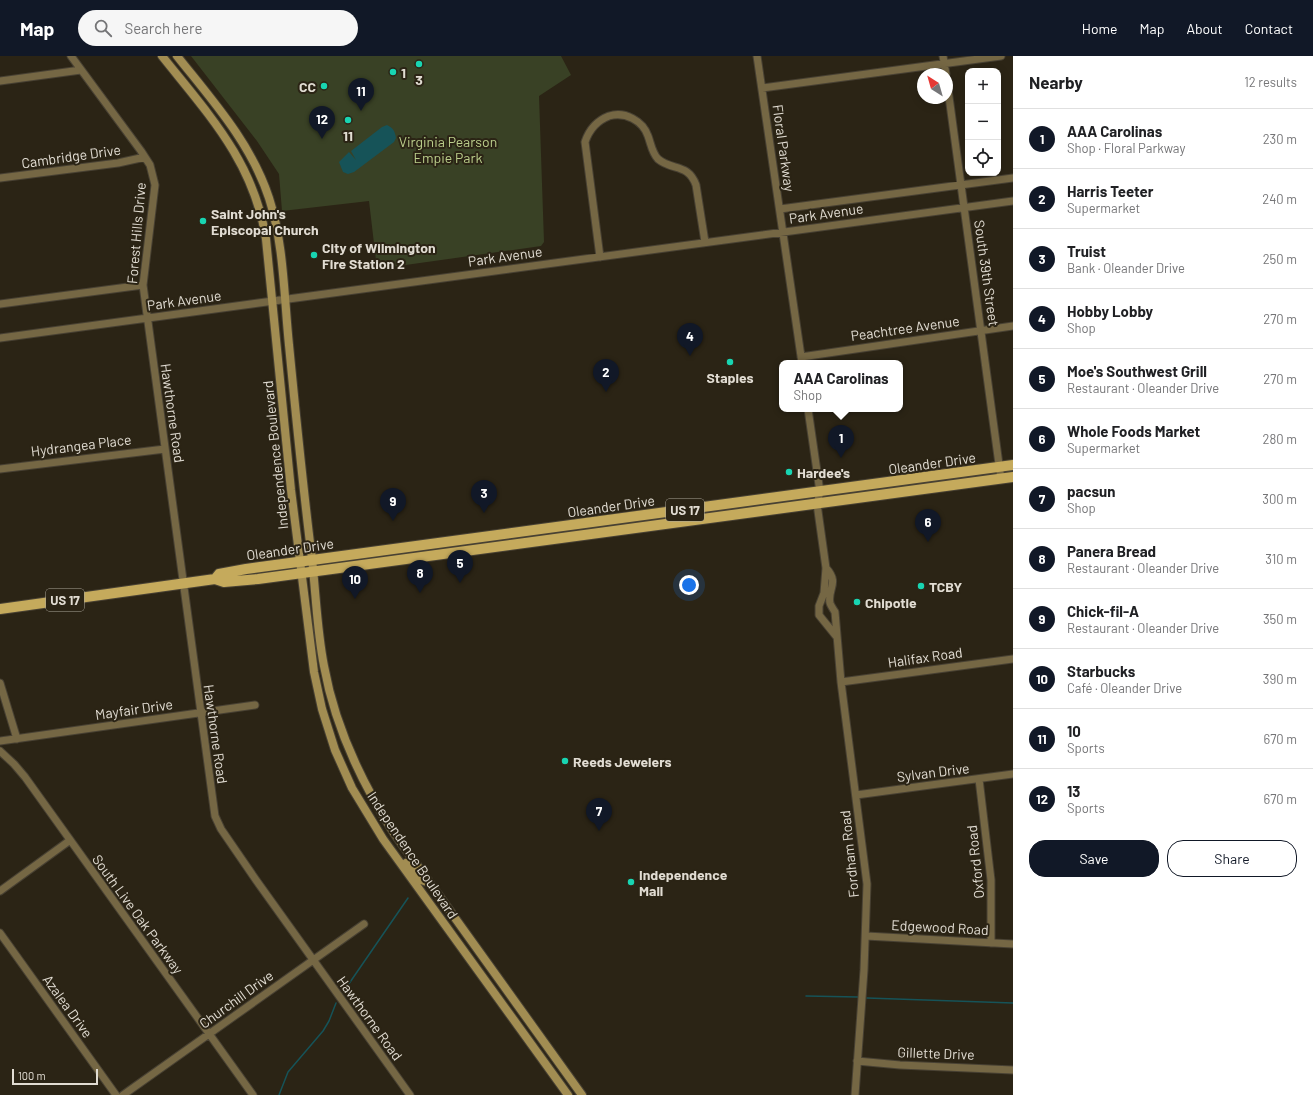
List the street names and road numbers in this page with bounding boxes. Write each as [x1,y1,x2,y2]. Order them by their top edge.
street label: Floral Parkway [769,103,799,193]
street label: Cambridge Drive [20,141,122,171]
street label: Forest Hills Drive [123,181,149,285]
street label: Park Avenue [788,199,864,227]
street label: South 39th Street [971,219,1003,327]
street label: Park Avenue [467,242,543,270]
street label: Park Avenue [146,286,222,314]
street label: Peachtree Avenue [849,312,961,344]
street label: Hawthorne Road [158,362,188,464]
street label: Independence Boulevard [259,380,291,530]
street label: Hydrangea Place [30,430,132,460]
street label: Oleander Drive [887,448,977,478]
street label: Oleander Drive [566,491,656,521]
road number: US 17 [666,499,704,521]
street label: Oleander Drive [245,534,335,564]
road number: US 17 [46,589,84,611]
street label: Halifax Road [886,643,964,671]
street label: Hawthorne Road [201,683,231,785]
street label: Mayfair Drive [94,695,174,723]
street label: Sylvan Drive [896,759,970,785]
street label: Independence Boulevard [364,788,462,922]
street label: Fordham Road [836,809,862,899]
street label: Oxford Road [963,824,987,900]
street label: South Live Oak Parkway [89,851,187,977]
street label: Edgewood Road [891,916,989,938]
street label: Churchill Drive [196,966,276,1032]
street label: Azalea Drive [39,971,97,1041]
street label: Hawthorne Road [334,972,406,1064]
street label: Gillette Drive [897,1043,975,1063]

